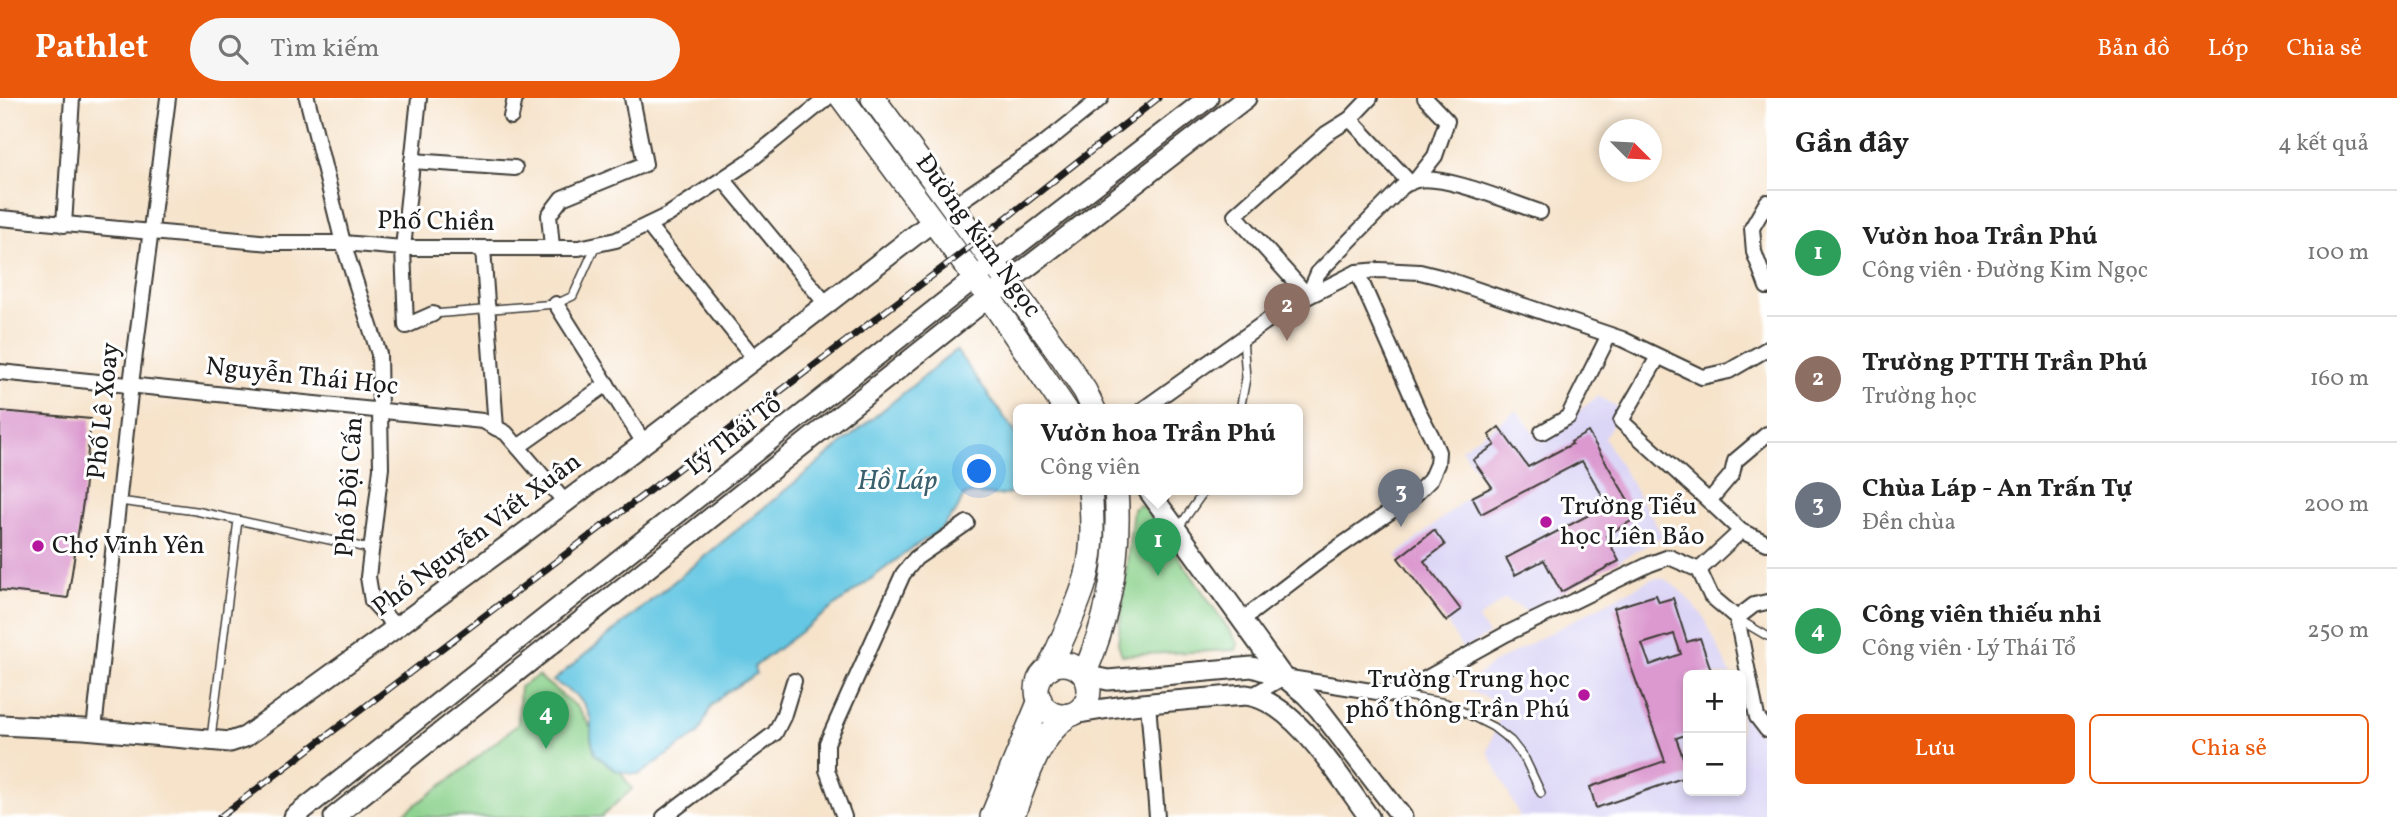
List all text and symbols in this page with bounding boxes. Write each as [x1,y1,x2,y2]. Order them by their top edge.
search box [190,18,680,81]
text: Pathlet [35,26,148,72]
icon: search [214,30,252,68]
text: Tìm kiếm [270,31,379,67]
text: Bản đồ [2097,32,2170,66]
text: Lớp [2208,32,2248,66]
text: Chia sẻ [2286,32,2362,66]
north arrow [1599,119,1662,182]
text: Gần đây [1795,123,1909,165]
text: 4 kết quả [2278,128,2369,160]
street label: Đường Kim Ngọc [906,147,1050,325]
street label: Phố Chiền [377,203,495,241]
text: Vườn hoa Trần Phú [1862,219,2098,255]
text: 1 [1813,237,1823,269]
text: 100 m [2307,237,2369,269]
text: Công viên · Đường Kim Ngọc [1862,255,2148,287]
pin: 2 [1264,283,1310,341]
street label: Phố Lê Xoay [79,341,129,481]
text: Trường PTTH Trần Phú [1862,345,2148,381]
street label: Nguyễn Thái Học [204,349,400,405]
text: 2 [1812,363,1824,395]
text: 160 m [2310,363,2369,395]
text: Trường học [1862,381,1977,413]
street label: Lý Thái Tổ [678,387,790,485]
popup [1013,404,1303,495]
street label: Phố Đội Cấn [327,415,373,559]
text: Vườn hoa Trần Phú [1040,416,1276,452]
street label: Phố Nguyễn Viết Xuân [365,444,589,626]
text: Công viên [1040,452,1141,484]
your location [962,454,996,488]
water label: Hồ Láp [857,462,937,501]
pin: 3 [1378,469,1424,527]
text: Chùa Láp - An Trấn Tự [1862,471,2133,507]
place label: Trường Tiểu học Liên Bảo [1560,489,1705,555]
text: 3 [1812,489,1824,521]
text: 200 m [2304,489,2369,521]
text: Đền chùa [1862,507,1956,539]
marker: Trường Tiểu học Liên Bảo [1538,514,1554,530]
pin: 1 [1135,518,1181,576]
place label: Chợ Vĩnh Yên [52,528,205,564]
marker: Chợ Vĩnh Yên [30,538,46,554]
text: Công viên thiếu nhi [1862,597,2102,633]
text: 4 [1811,615,1825,647]
text: 250 m [2307,615,2369,647]
text: Công viên · Lý Thái Tổ [1862,633,2076,665]
place label: Trường Trung học phổ thông Trần Phú [1345,662,1570,728]
map controls [1683,670,1746,796]
button: + [1683,670,1746,733]
marker: Trường Trung học phổ thông Trần Phú [1576,687,1592,703]
pin: 4 [523,691,569,749]
button: Lưu [1795,714,2075,784]
button: Chia sẻ [2089,714,2369,784]
button: − [1683,733,1746,796]

